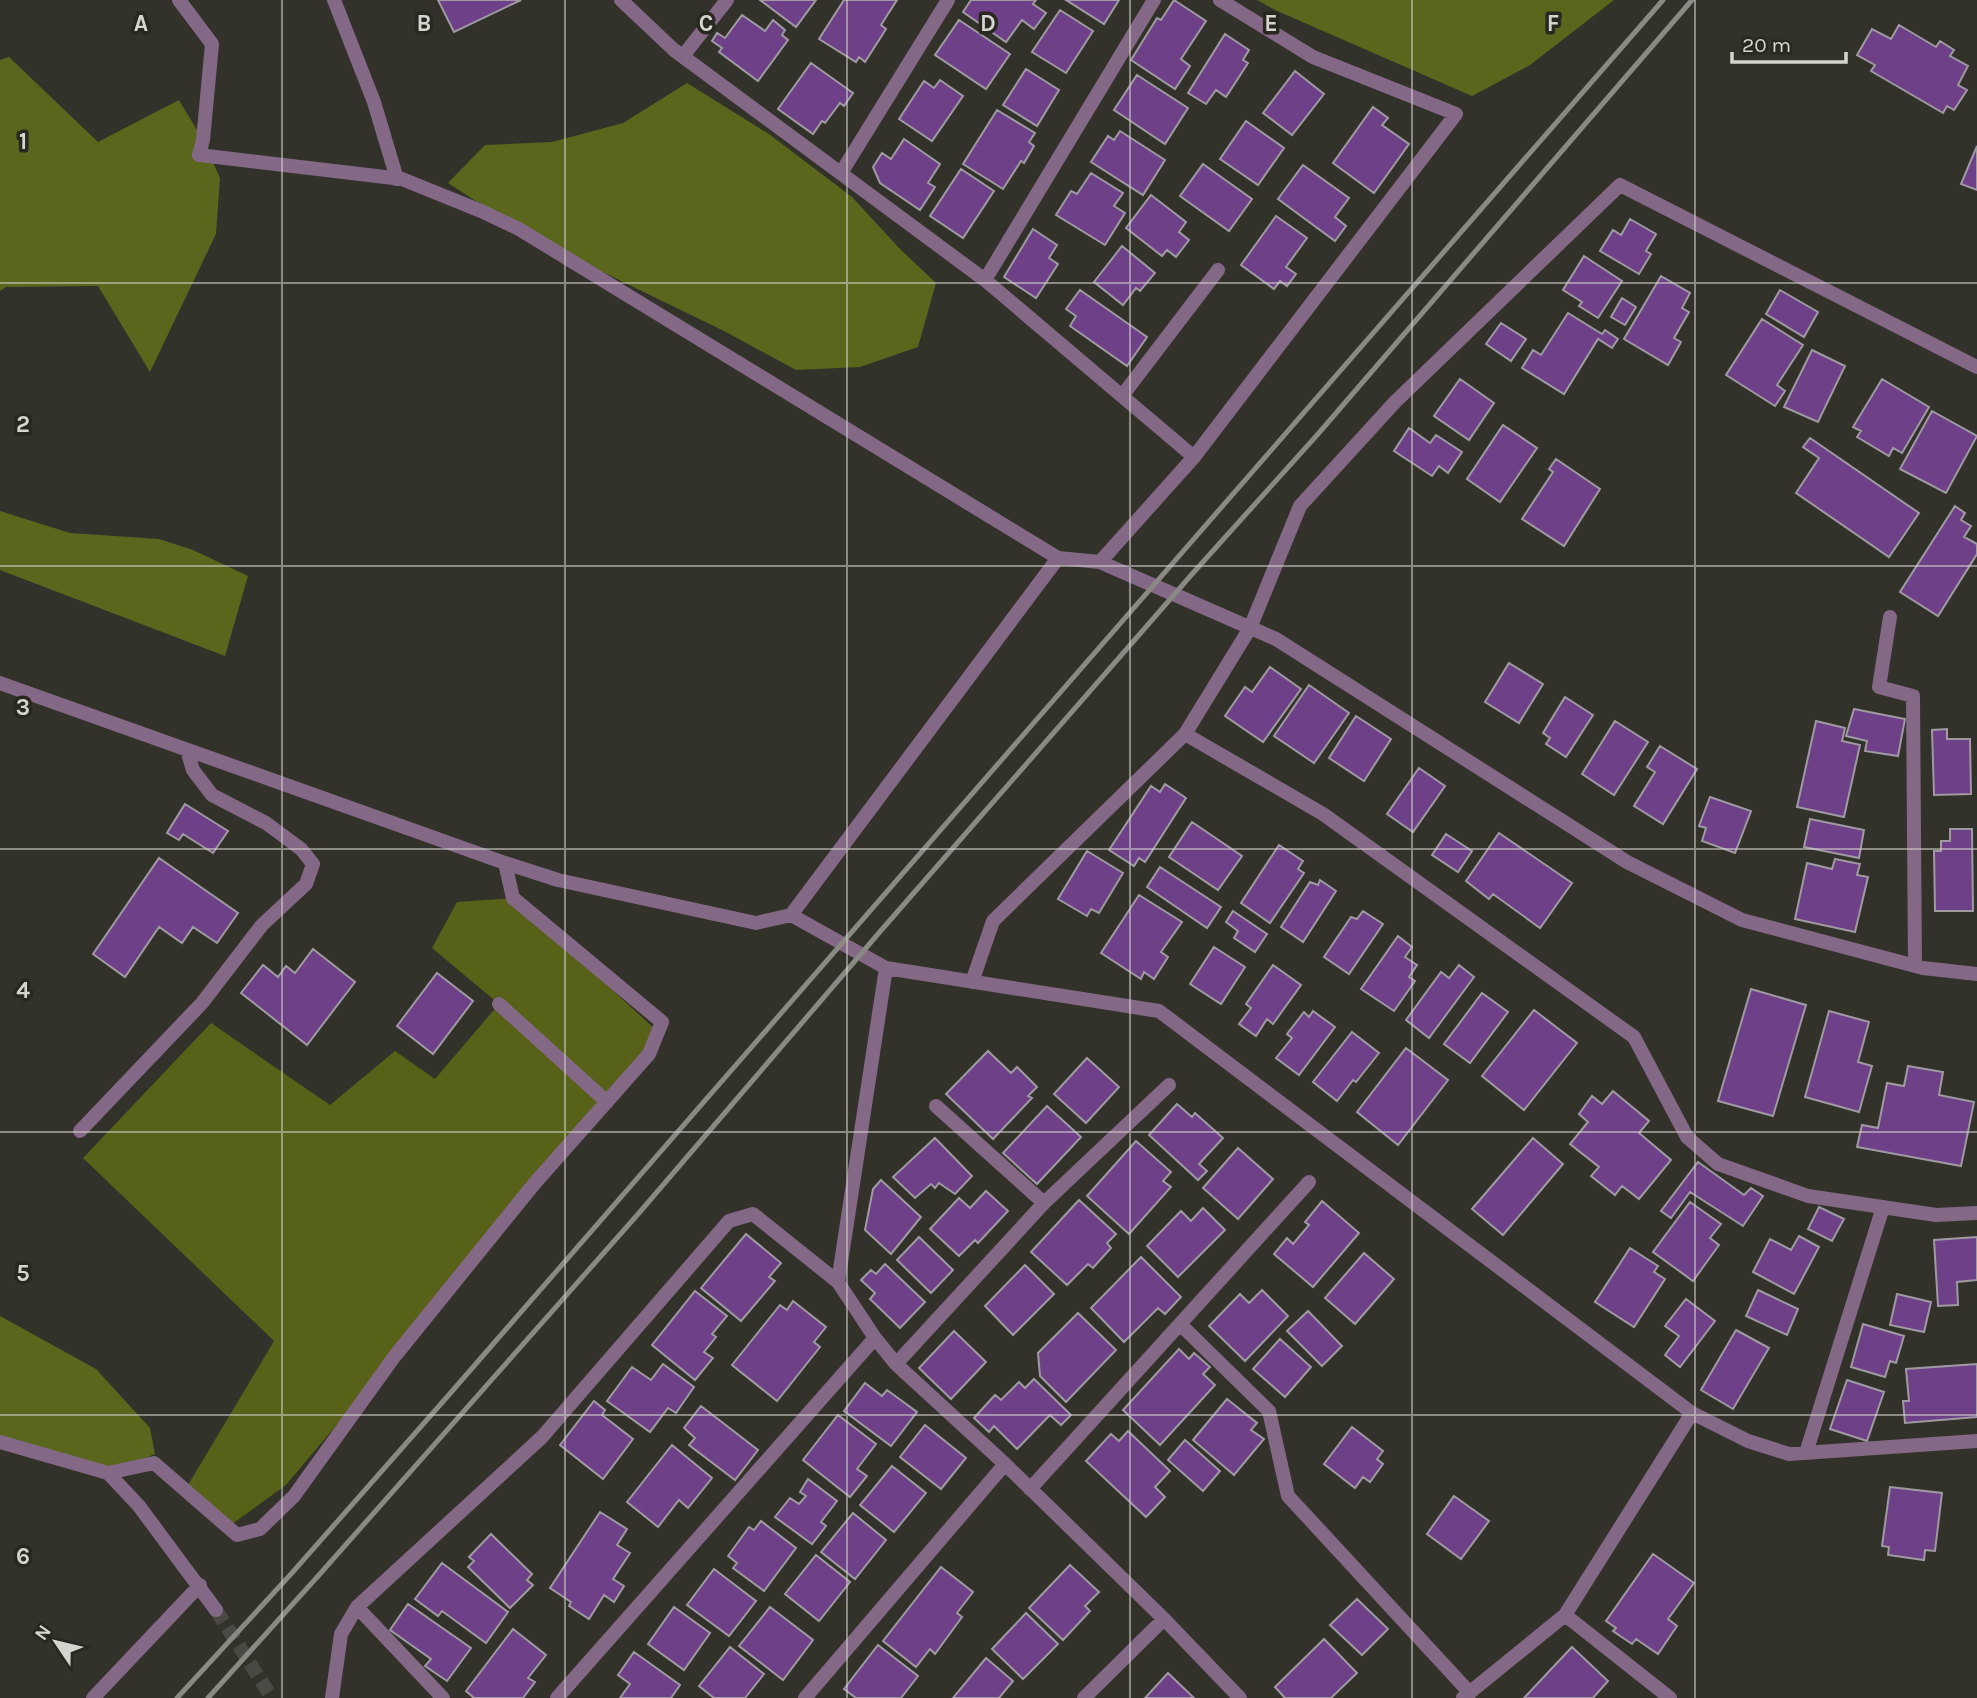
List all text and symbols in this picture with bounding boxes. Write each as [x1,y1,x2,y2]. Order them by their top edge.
text: A [134,10,148,37]
text: B [417,10,431,37]
text: C [699,10,713,37]
text: D [980,10,996,37]
text: E [1264,10,1278,37]
text: F [1547,10,1559,37]
scale bar [1732,21,1846,65]
text: 20 m [1742,33,1791,57]
text: 1 [19,128,27,155]
text: 2 [16,411,30,438]
text: 3 [16,694,30,721]
text: 4 [16,977,30,1004]
text: 5 [16,1260,30,1287]
text: 6 [16,1543,30,1570]
north arrow [21,1607,91,1677]
text: N [30,1621,56,1645]

